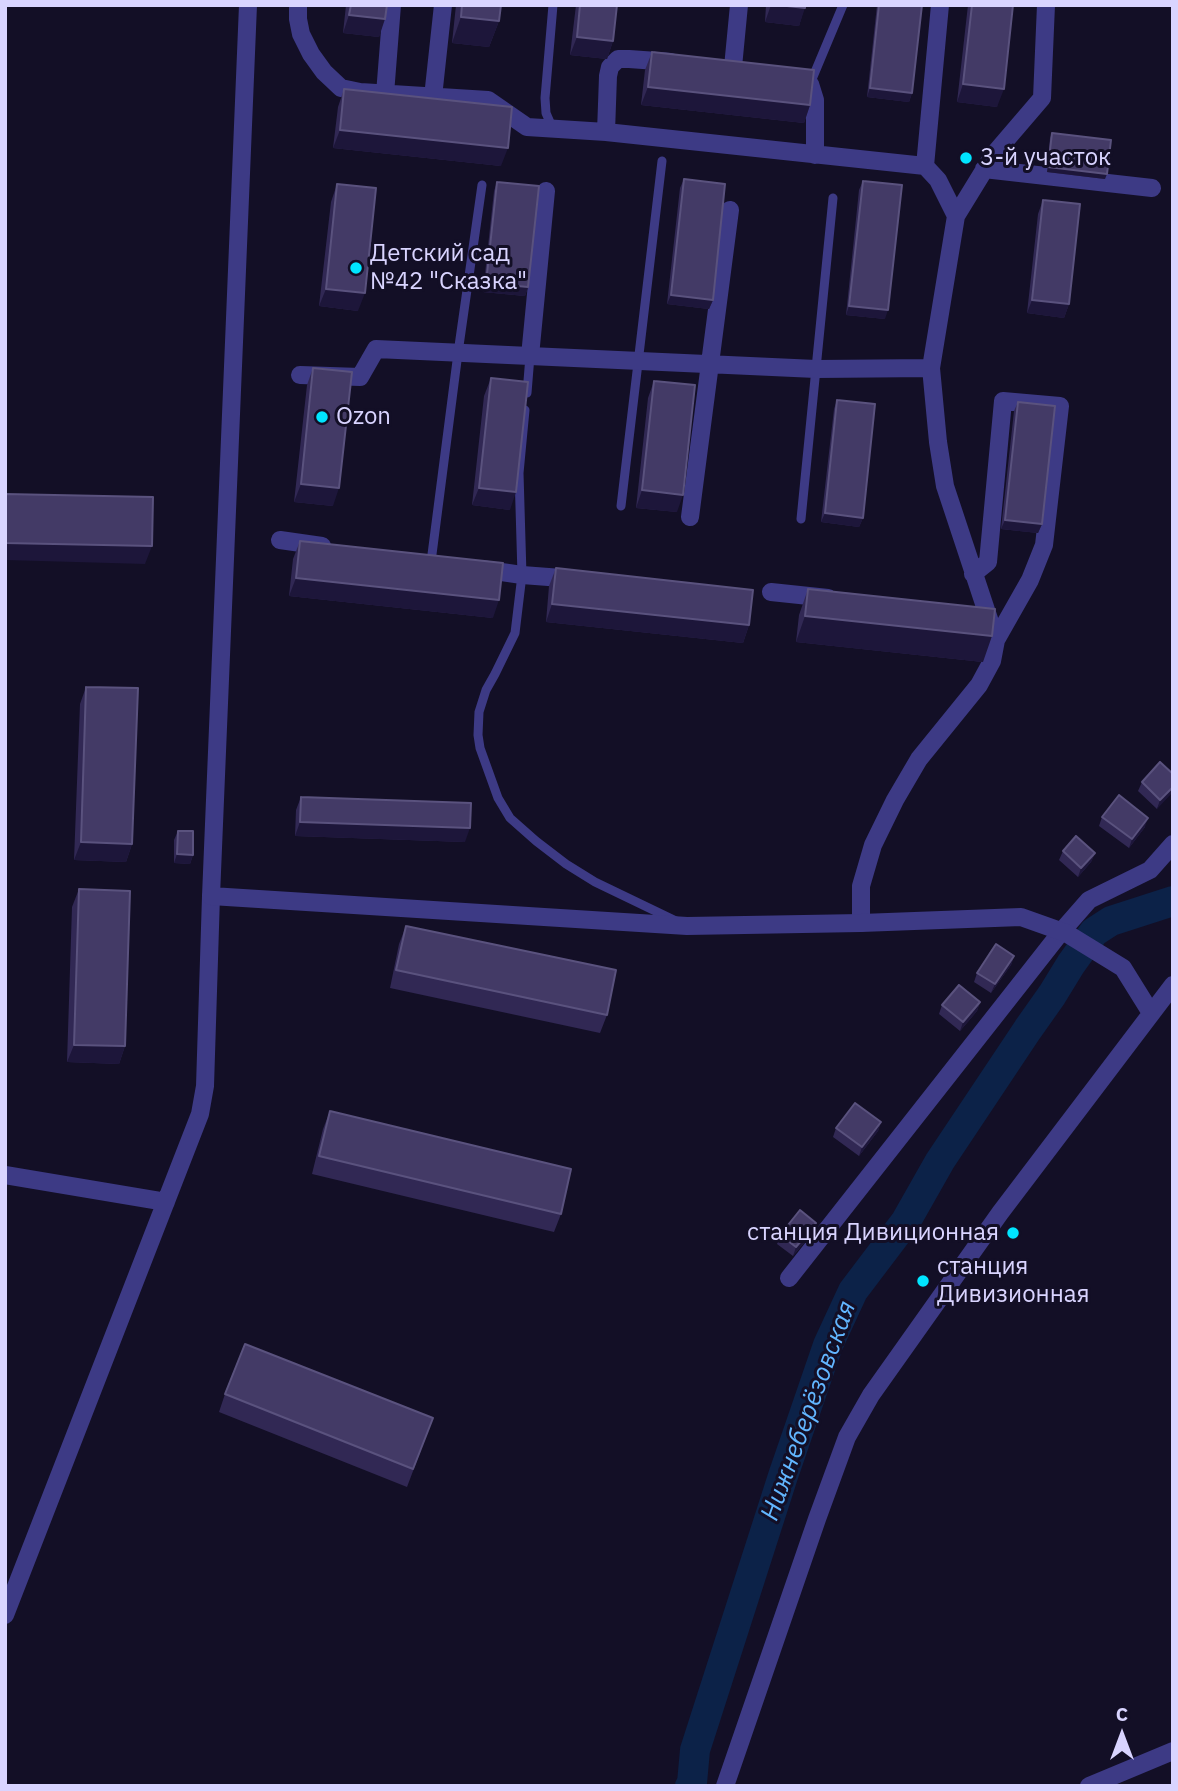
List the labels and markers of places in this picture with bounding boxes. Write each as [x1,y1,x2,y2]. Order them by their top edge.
place label: 3-й участок [980,144,1111,172]
marker: 3-й участок [958,150,974,166]
place label: Детский сад №42 "Сказка" [370,240,527,296]
marker: Детский сад №42 "Сказка" [348,260,364,276]
place label: Ozon [336,403,391,431]
marker: Ozon [314,409,330,425]
place label: станция Дивиционная [747,1219,999,1247]
marker: станция Дивиционная [1005,1225,1021,1241]
place label: станция Дивизионная [937,1253,1089,1309]
marker: станция Дивизионная [915,1273,931,1289]

